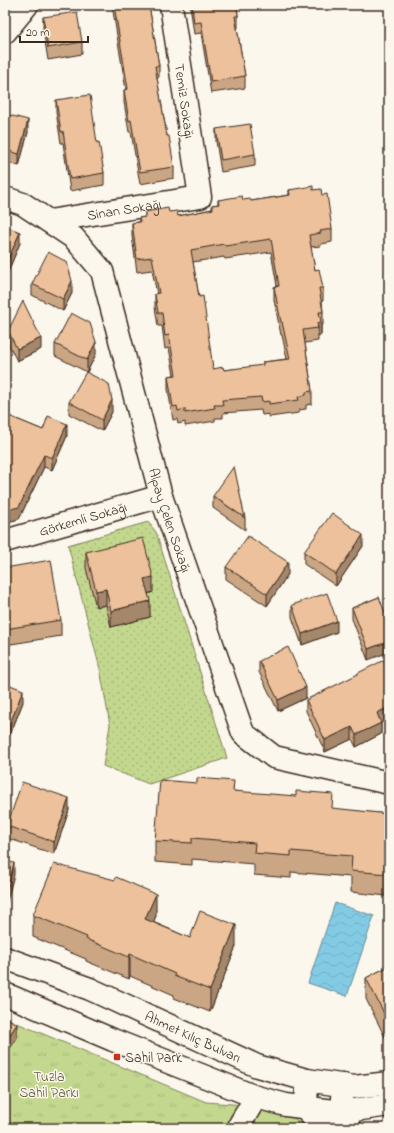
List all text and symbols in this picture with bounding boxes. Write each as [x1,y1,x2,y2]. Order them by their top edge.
scale bar [20,18,88,44]
text: 20 m [26,24,49,42]
street label: Temiz Sokağı [167,62,199,140]
street label: Sinan Sokağı [86,194,163,227]
street label: Alpay Çelen Sokağı [142,466,196,576]
street label: Görkemli Sokağı [37,497,130,543]
street label: Ahmet Kılıç Bulvarı [141,1007,244,1069]
place label: Sahil Park [125,1048,183,1069]
marker: Sahil Park [112,1052,122,1062]
park label: Tuzla Sahil Parkı [19,1067,79,1104]

